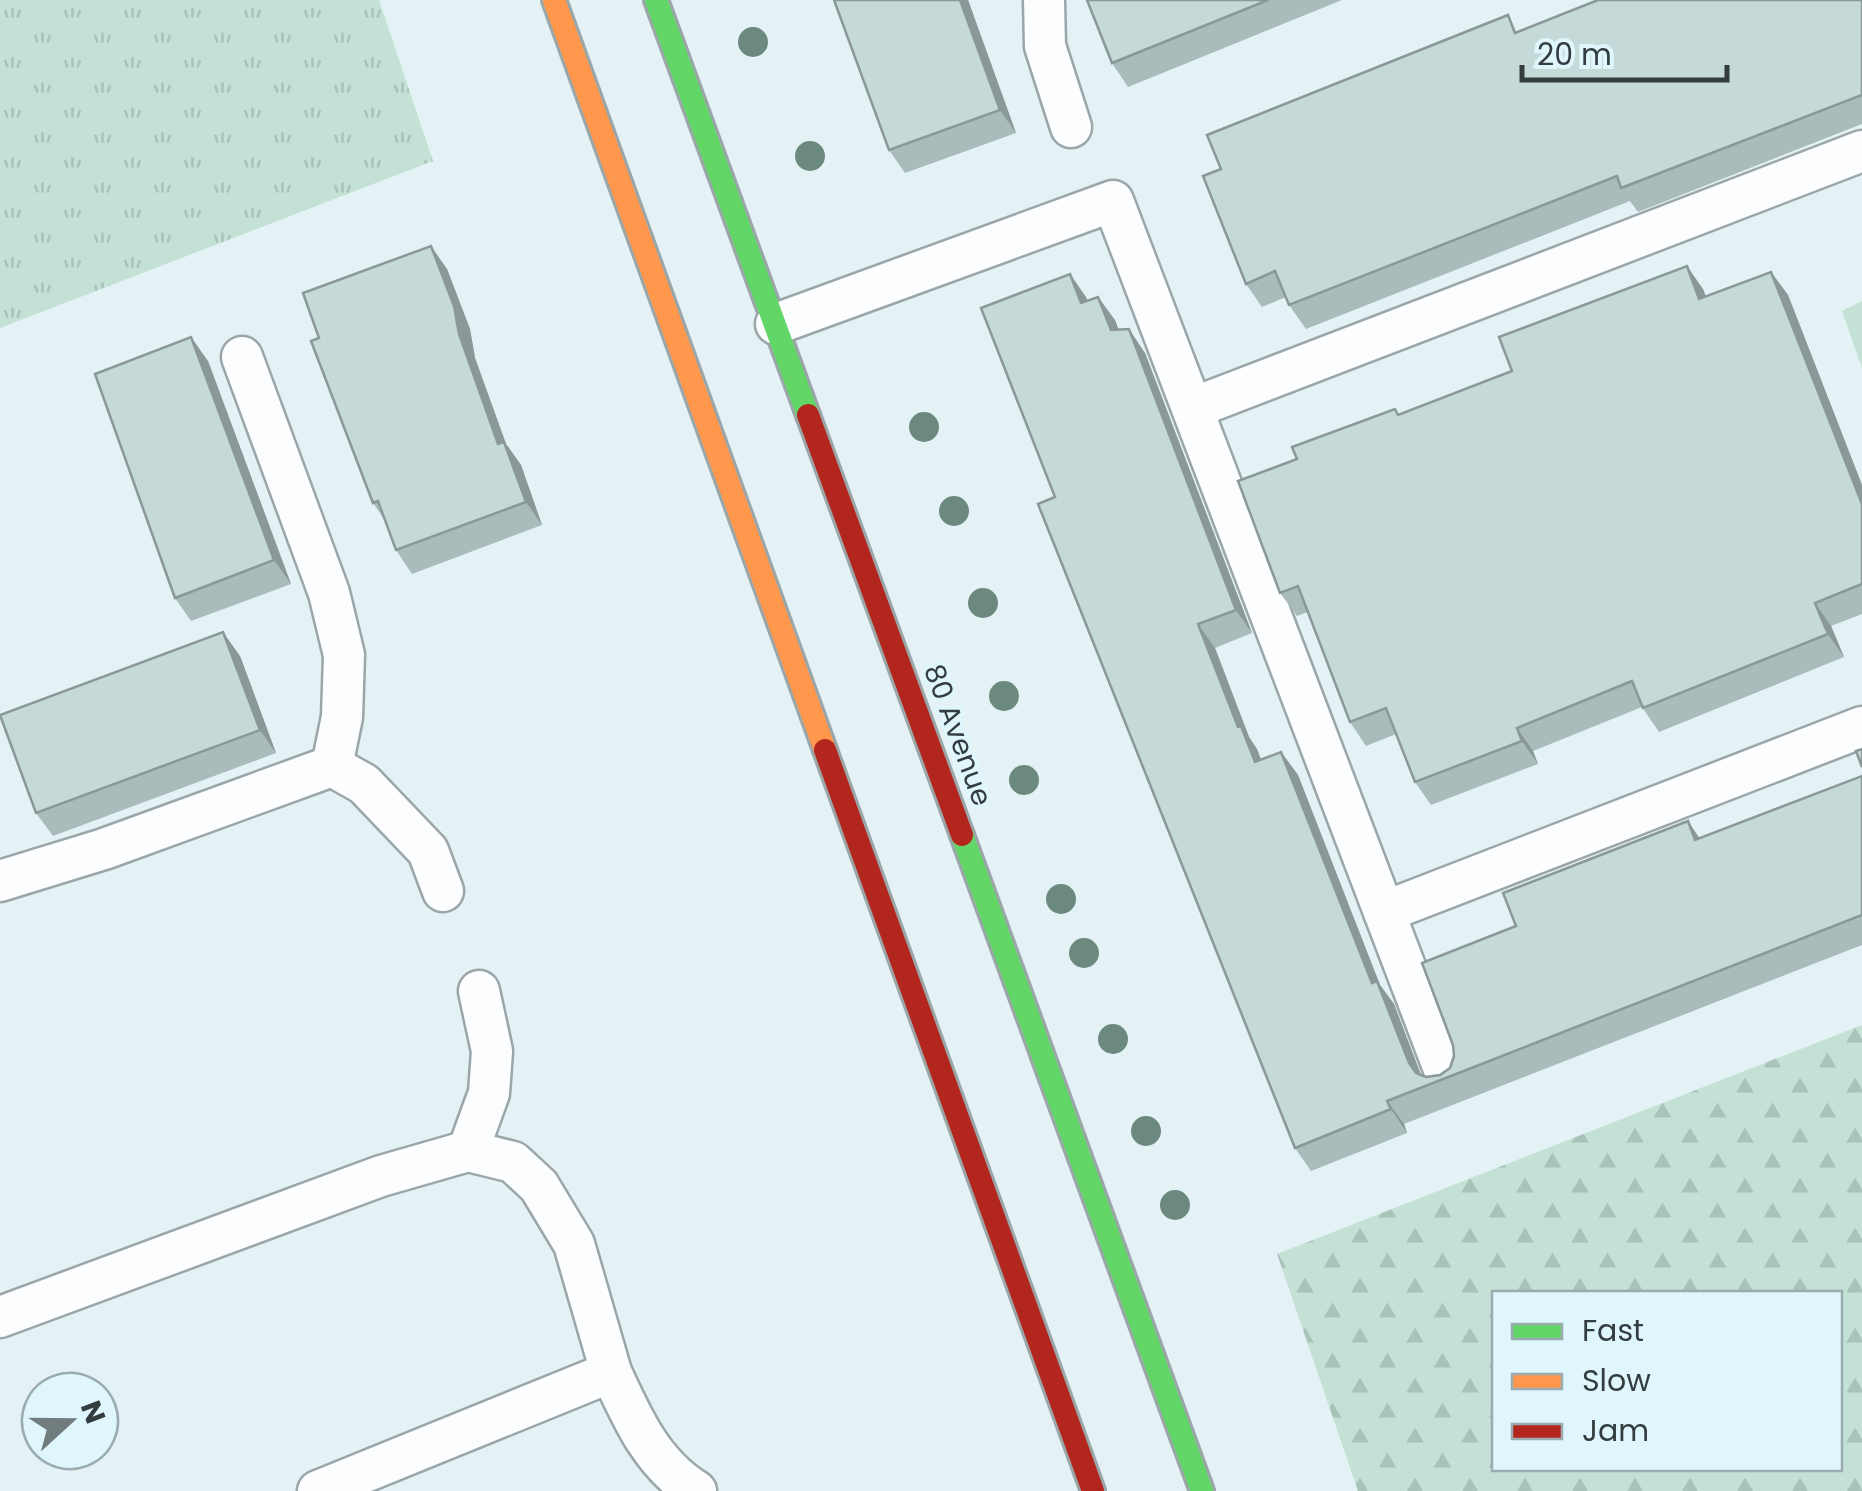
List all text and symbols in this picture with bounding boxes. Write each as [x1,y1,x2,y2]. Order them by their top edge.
scale bar [1522,20,1727,82]
text: 20 m [1537,33,1612,76]
street label: 80 Avenue [914,659,1002,811]
legend [1492,1291,1842,1471]
text: Fast [1582,1309,1644,1352]
text: Slow [1582,1359,1651,1402]
north arrow [20,1371,120,1471]
text: N [71,1395,115,1429]
text: Jam [1582,1409,1649,1452]

